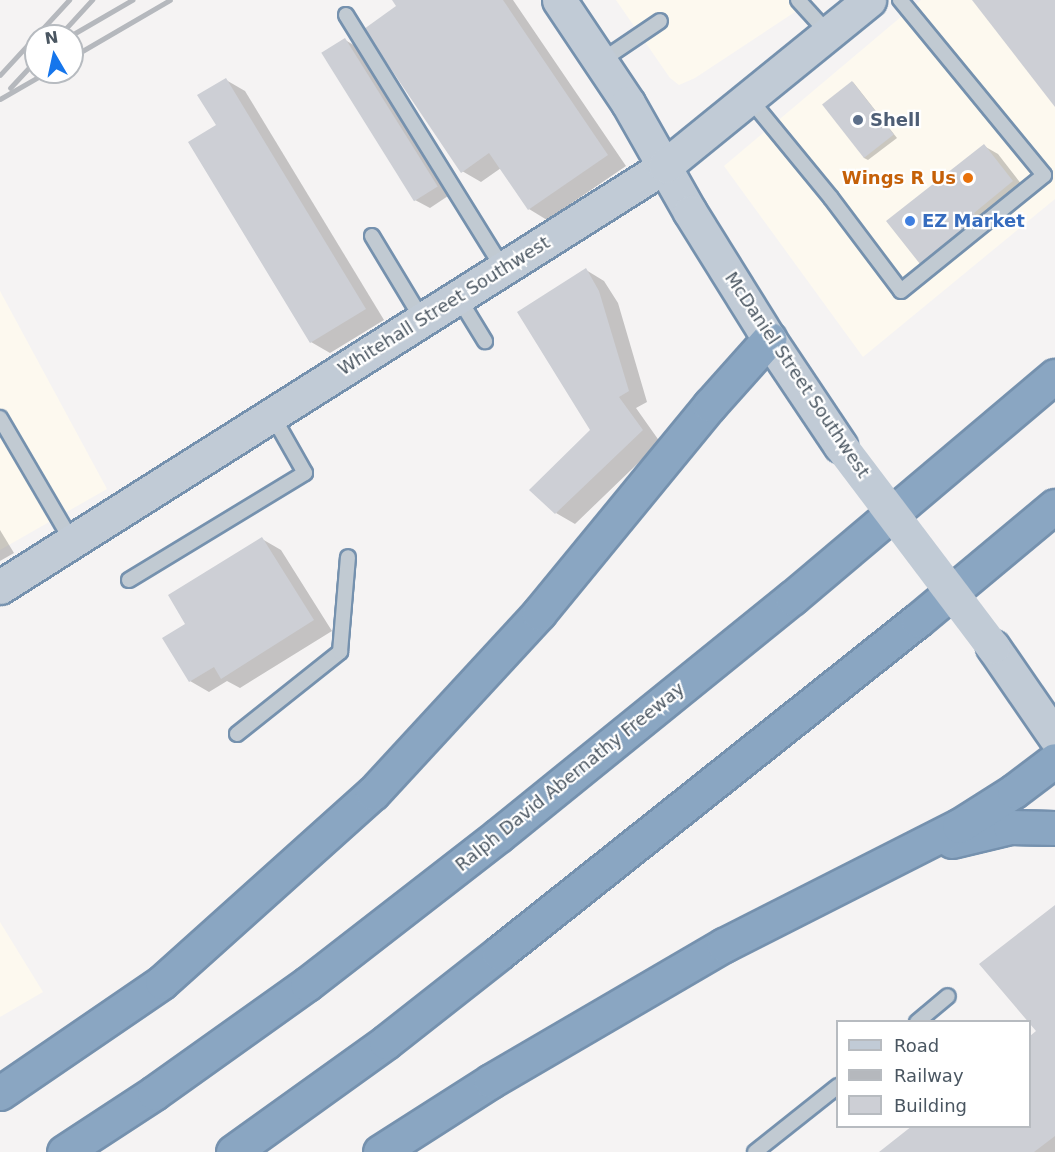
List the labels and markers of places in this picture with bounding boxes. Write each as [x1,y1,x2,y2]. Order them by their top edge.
place label: Shell [870,109,920,131]
marker: Shell [851,113,865,127]
place label: Wings R Us [842,167,956,189]
marker: Wings R Us [961,171,975,185]
place label: EZ Market [922,210,1025,232]
marker: EZ Market [903,214,917,228]

